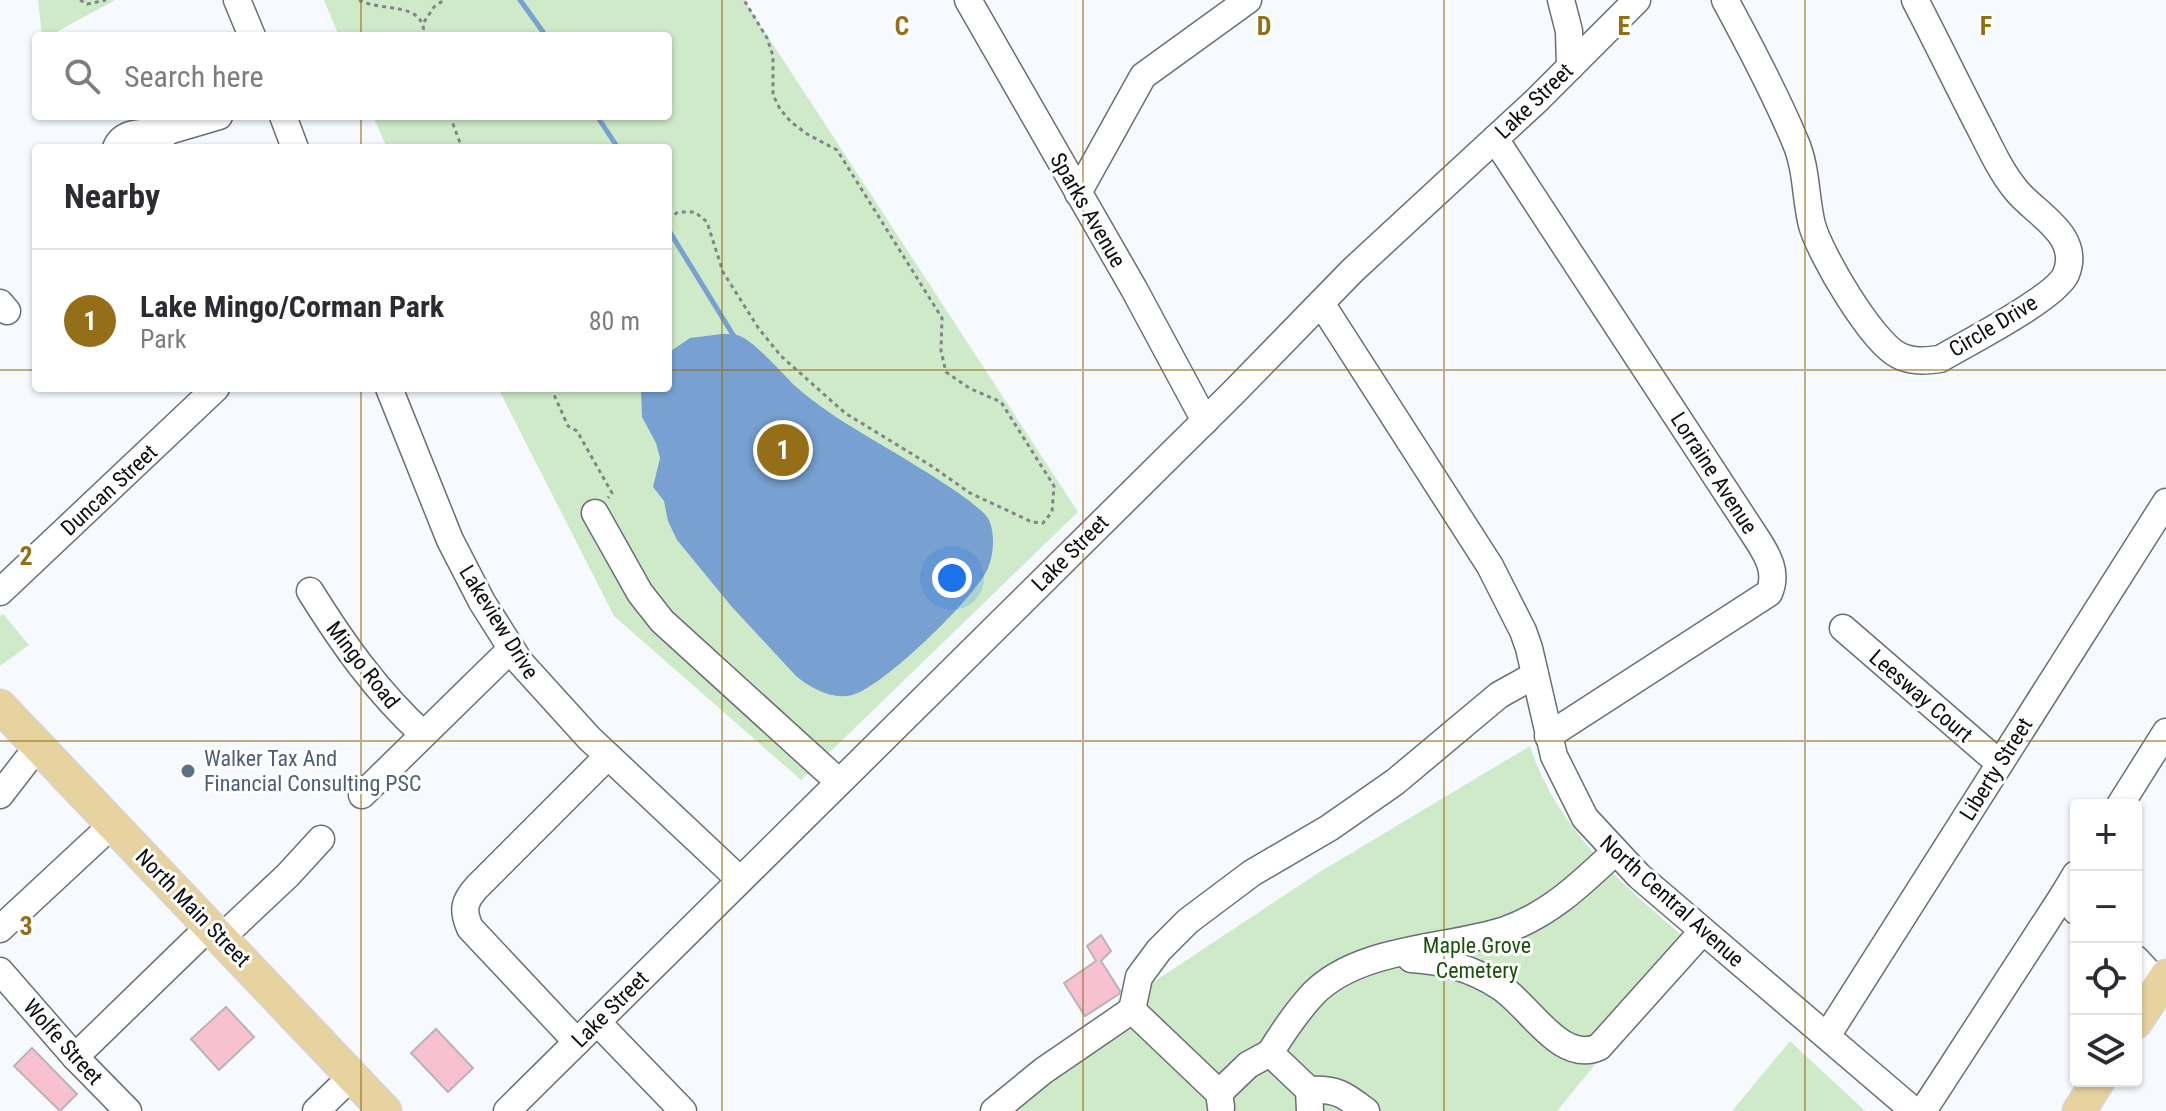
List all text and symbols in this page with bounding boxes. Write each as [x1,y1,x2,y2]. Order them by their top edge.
text: C [895,11,910,41]
text: D [1257,11,1271,41]
text: E [1618,11,1631,41]
text: F [1980,11,1992,41]
search box [32,32,672,120]
icon: search [60,54,104,98]
street label: Lake Street [1490,58,1578,144]
text: Search here [124,59,264,94]
street label: Sparks Avenue [1045,148,1131,272]
text: Nearby [64,176,160,216]
text: Lake Mingo/Corman Park [140,289,444,324]
street label: Circle Drive [1944,290,2042,362]
text: 1 [83,306,97,336]
text: 80 m [589,306,640,336]
text: Park [140,324,186,354]
street label: Lorraine Avenue [1666,408,1762,538]
pin: 1 [757,420,809,480]
street label: Duncan Street [56,439,162,541]
street label: Lake Street [1027,510,1113,596]
text: 2 [19,541,33,571]
your location [932,558,972,598]
street label: Lakeview Drive [454,561,544,683]
street label: Mingo Road [321,617,405,713]
street label: Leesway Court [1865,645,1977,747]
street label: Liberty Street [1955,713,2037,825]
place label: Walker Tax And Financial Consulting PSC [204,746,421,796]
marker: Walker Tax And Financial Consulting PSC [179,762,197,780]
map controls [2070,799,2142,1087]
button: + [2070,799,2142,871]
street label: North Central Avenue [1595,830,1749,972]
street label: North Main Street [131,844,255,972]
button: − [2070,871,2142,943]
text: 3 [19,911,33,941]
park label: Maple Grove Cemetery [1423,933,1531,983]
button: locate [2070,943,2142,1015]
street label: Lake Street [567,966,653,1052]
street label: Wolfe Street [18,994,108,1090]
button: layers [2070,1015,2142,1087]

